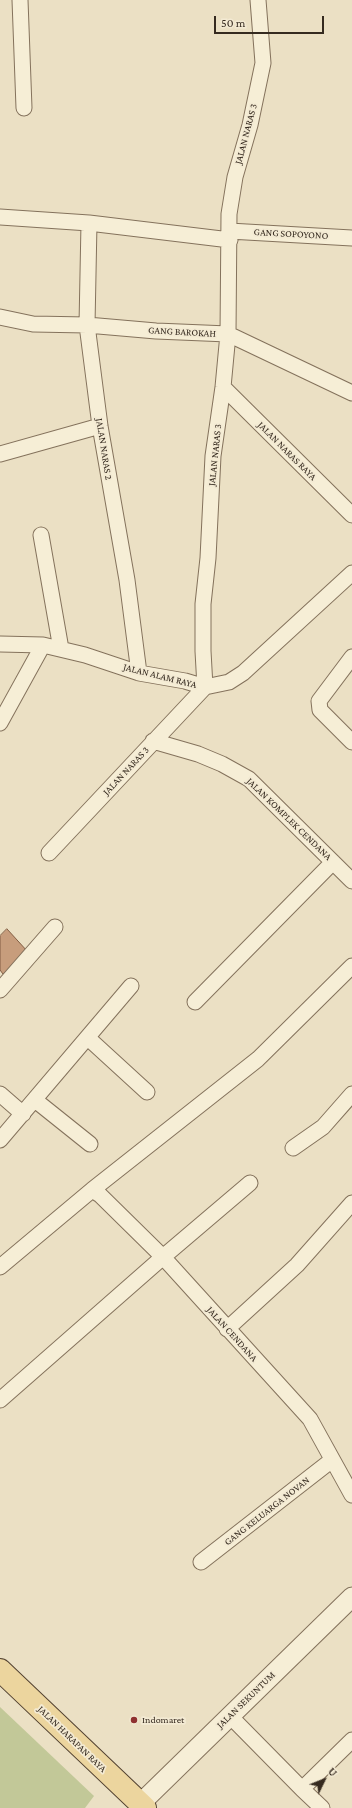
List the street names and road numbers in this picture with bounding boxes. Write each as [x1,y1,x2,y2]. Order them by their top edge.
street label: JALAN NARAS 3 [232,102,260,166]
street label: GANG SOPOYONO [253,226,329,242]
street label: GANG BAROKAH [148,324,216,340]
street label: JALAN NARAS 2 [93,417,115,481]
street label: JALAN NARAS RAYA [255,419,319,483]
street label: JALAN NARAS 3 [206,423,224,487]
street label: JALAN ALAM RAYA [122,661,198,691]
street label: JALAN NARAS 3 [100,744,152,798]
street label: JALAN KOMPLEK CENDANA [244,775,334,863]
street label: JALAN CENDANA [204,1304,260,1364]
street label: GANG KELUARGA NOVAN [222,1474,312,1548]
street label: JALAN SEKUNTUM [214,1669,278,1731]
street label: JALAN HARAPAN RAYA [35,1703,109,1775]

